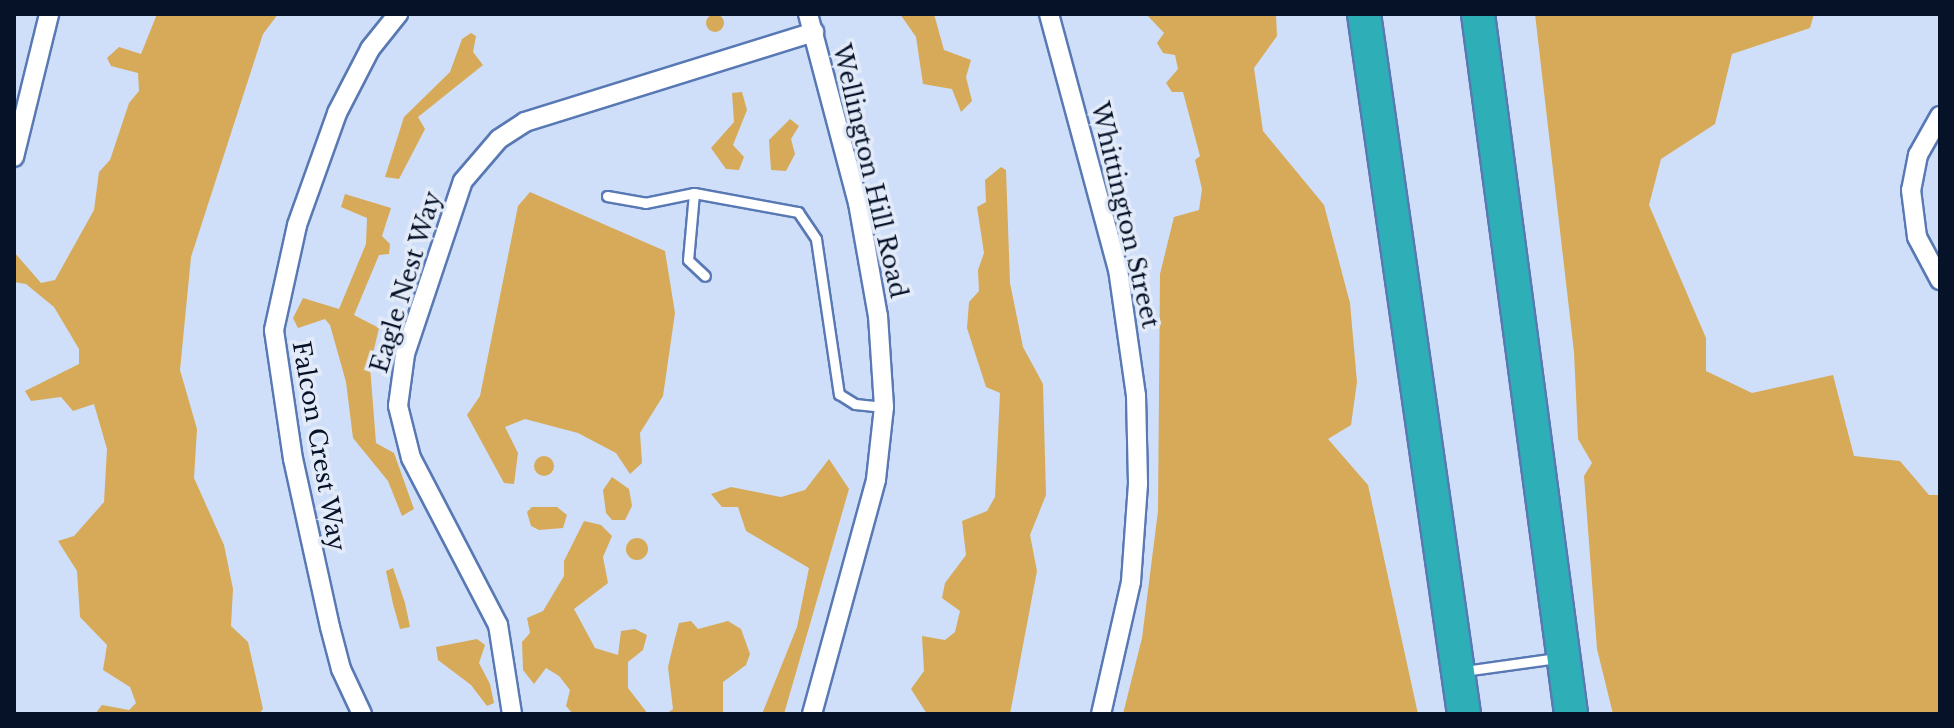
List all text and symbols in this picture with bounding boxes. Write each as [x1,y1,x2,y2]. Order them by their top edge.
street label: Wellington Hill Road [827,41,913,301]
street label: Whittington Street [1085,99,1165,331]
street label: Eagle Nest Way [365,187,447,377]
street label: Falcon Crest Way [286,338,352,554]

